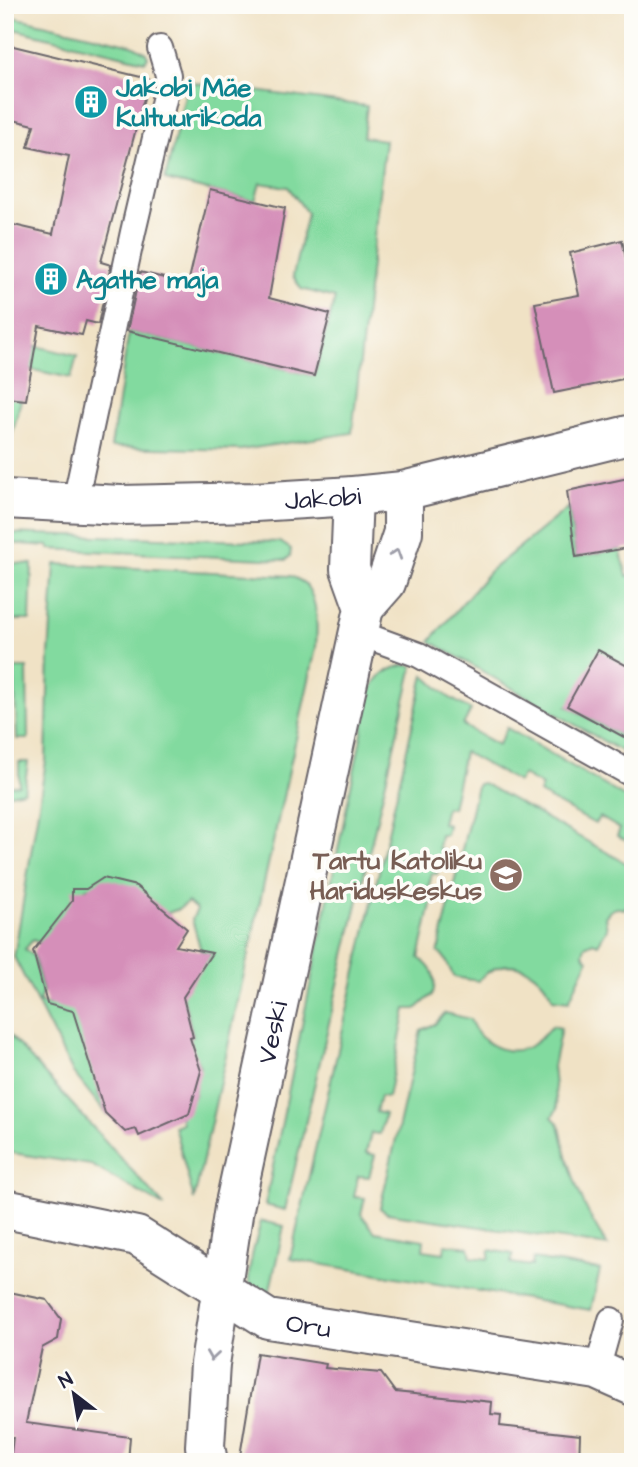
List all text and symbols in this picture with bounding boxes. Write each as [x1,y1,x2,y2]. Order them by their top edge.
place label: Jakobi Mäe Kultuurikoda [115,70,262,136]
building icon: Jakobi Mäe Kultuurikoda [72,83,110,121]
building icon: Agathe maja [32,260,70,298]
place label: Agathe maja [76,262,219,301]
street label: Jakobi [284,478,363,519]
one-way arrow [388,548,402,560]
place label: Tartu Katoliku Hariduskeskus [310,843,482,909]
school or university icon: Tartu Katoliku Hariduskeskus [487,856,525,894]
street label: Veski [249,998,297,1067]
street label: Oru [284,1305,334,1348]
one-way arrow [204,1350,219,1362]
north arrow [38,1358,108,1428]
text: N [54,1366,78,1395]

